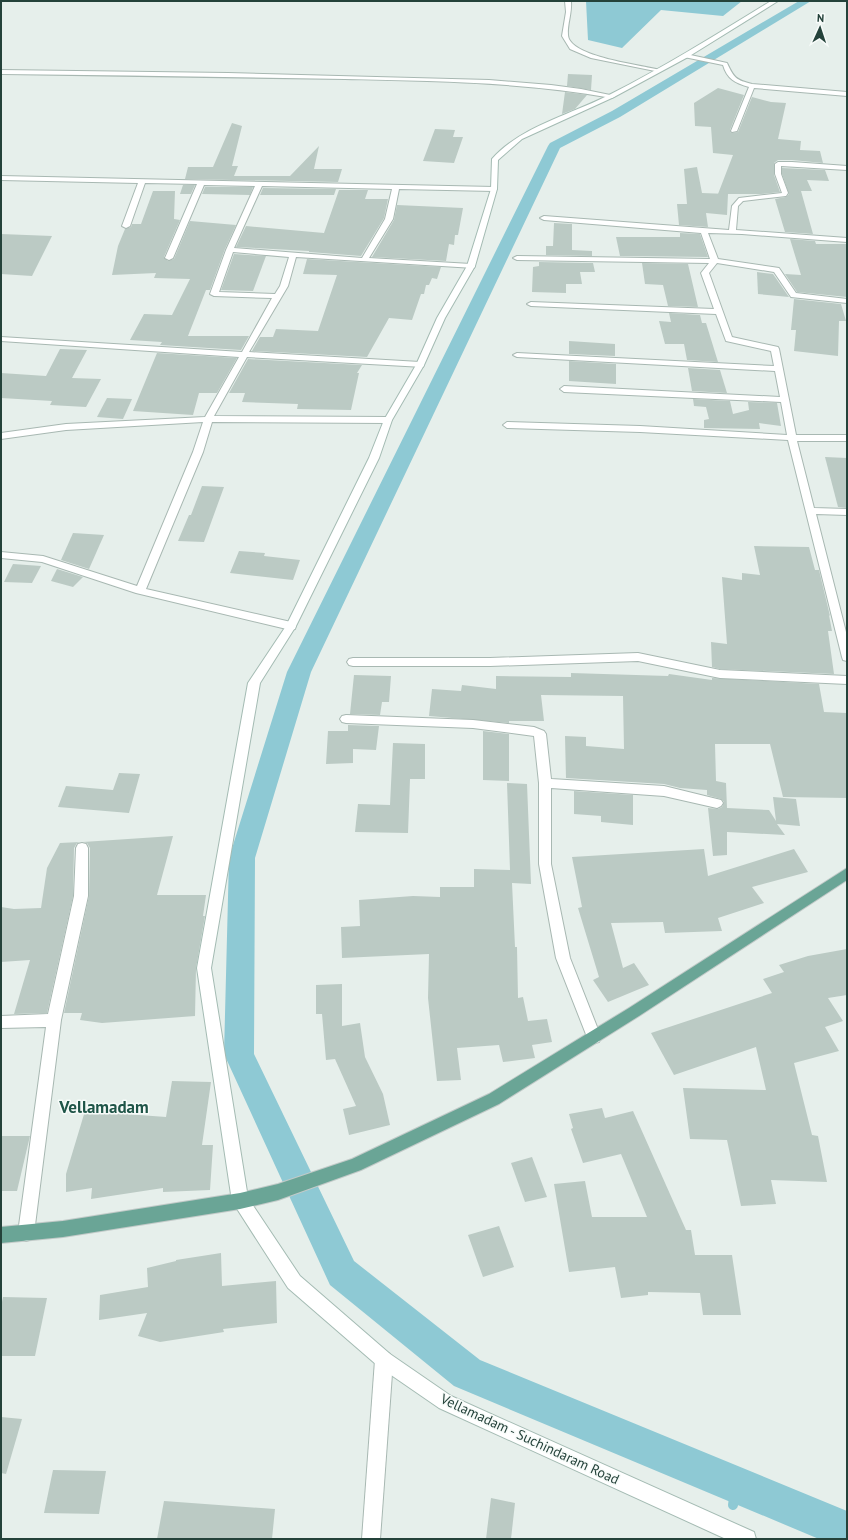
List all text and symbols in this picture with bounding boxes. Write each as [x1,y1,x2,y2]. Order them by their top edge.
north arrow [800,8,840,48]
text: N [817,11,825,25]
district label: Vellamadam [58,1096,149,1118]
street label: Vellamadam - Suchindaram Road [437,1389,622,1488]

